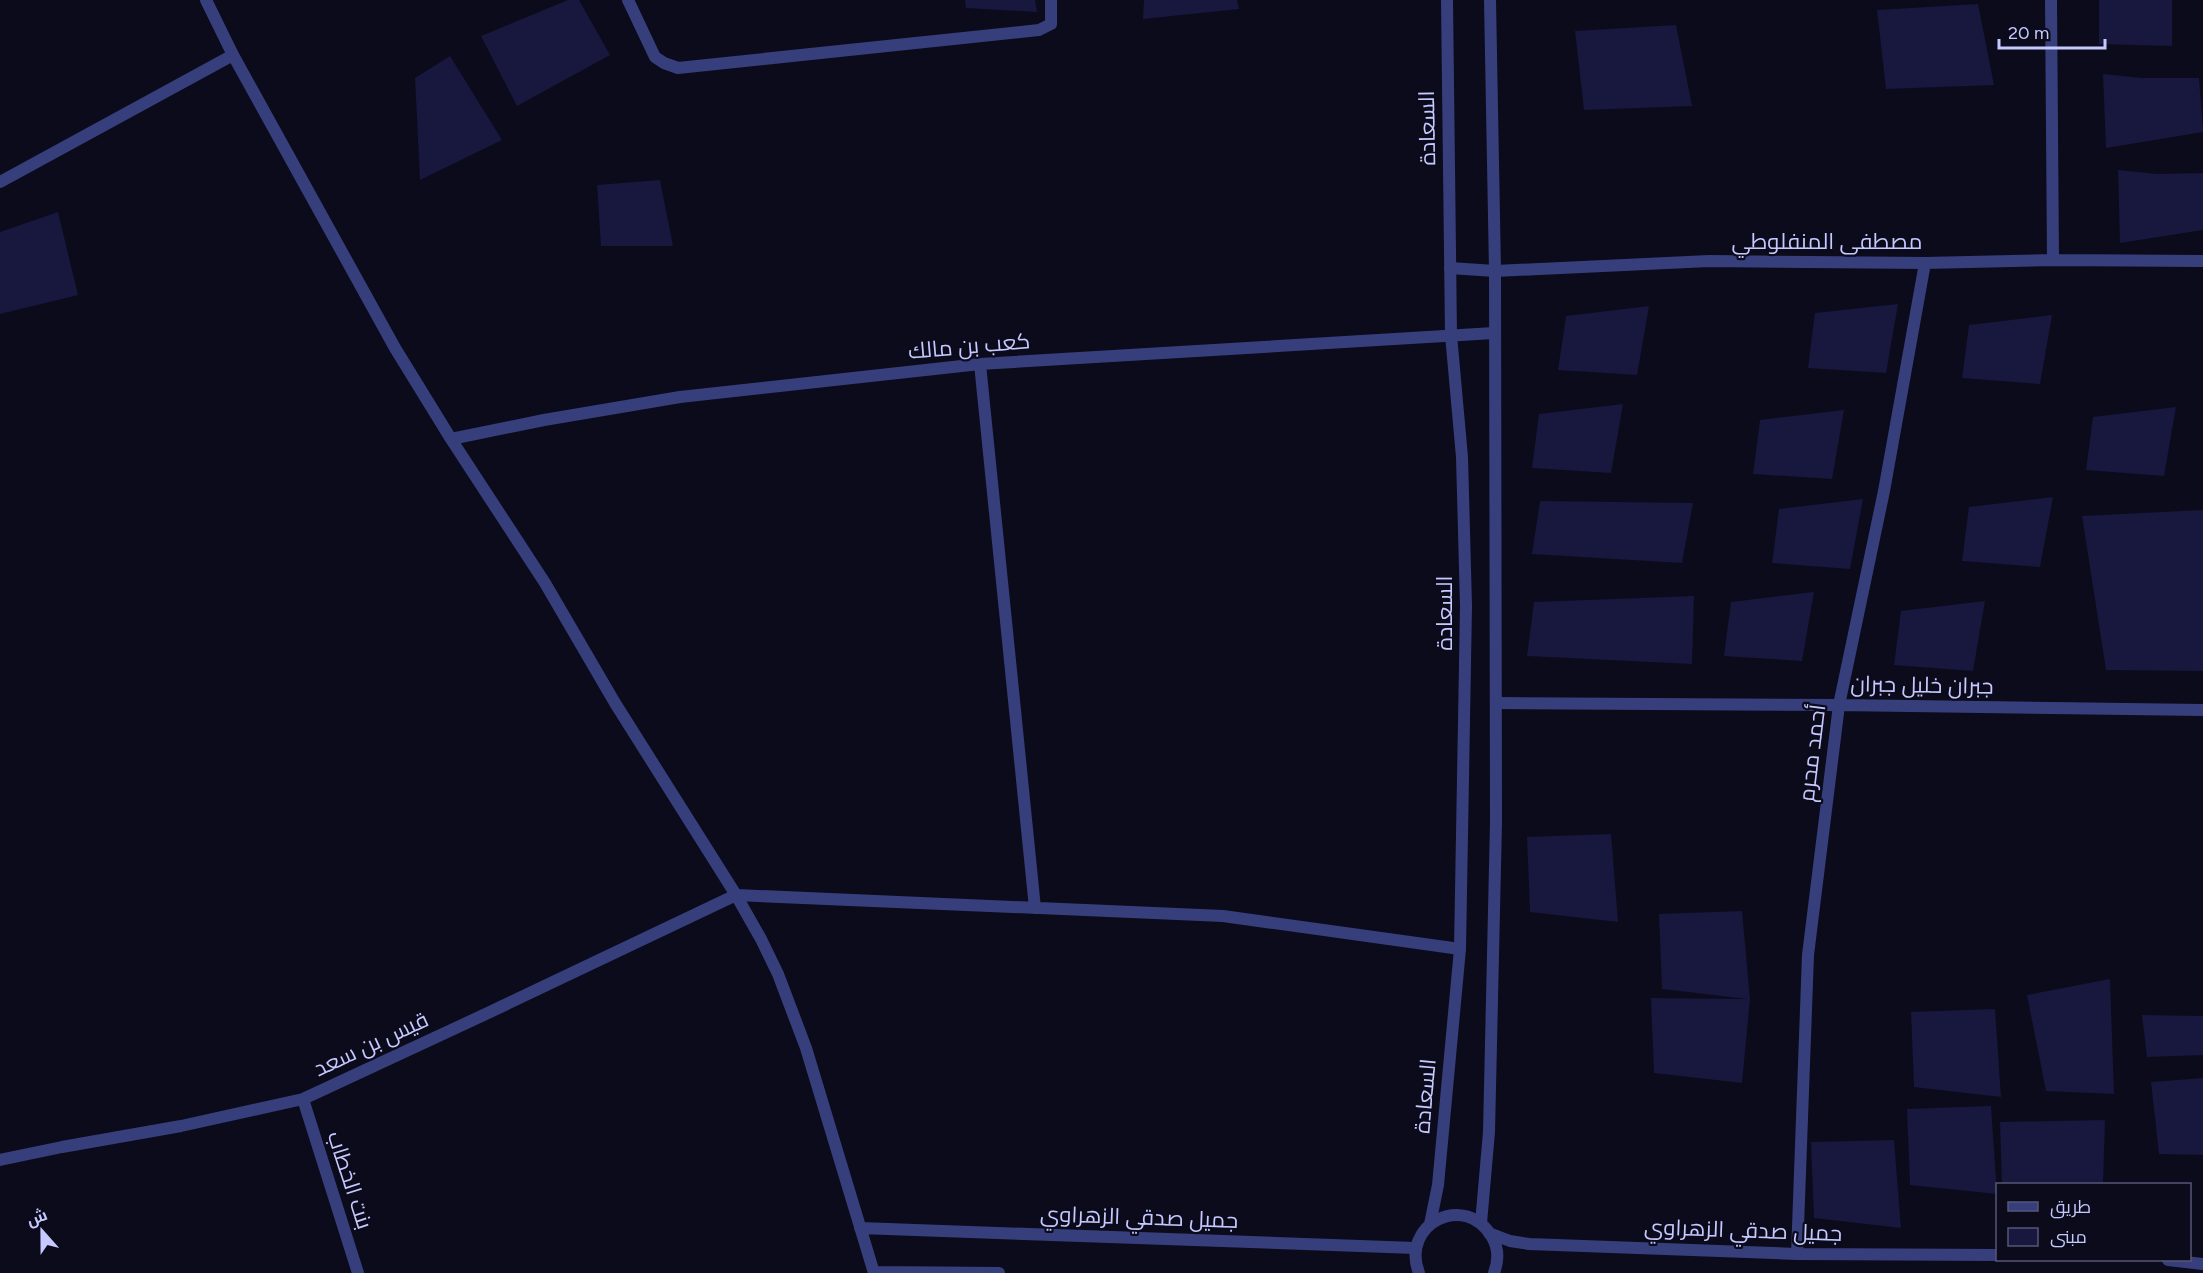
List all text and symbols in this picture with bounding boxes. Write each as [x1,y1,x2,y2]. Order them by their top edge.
scale bar [1999,12,2106,50]
text: 20 m [2008,22,2049,44]
street label: السعادة [1413,90,1441,166]
street label: مصطفى المنفلوطي [1732,228,1922,258]
street label: كعب بن مالك [907,327,1031,365]
street label: السعادة [1431,576,1458,650]
street label: جبران خليل جبران [1850,670,1994,700]
street label: أحمد محرم [1793,703,1833,804]
street label: قيس بن سعد [309,1006,433,1082]
street label: السعادة [1408,1058,1442,1134]
street label: بنت الخطاب [322,1128,378,1232]
legend [1996,1183,2191,1261]
text: طريق [2050,1196,2091,1219]
street label: جميل صدقي الزهراوي [1039,1200,1239,1237]
north arrow [12,1201,72,1261]
text: ش [24,1205,50,1230]
street label: جميل صدقي الزهراوي [1643,1213,1843,1250]
text: مبنى [2050,1226,2087,1248]

